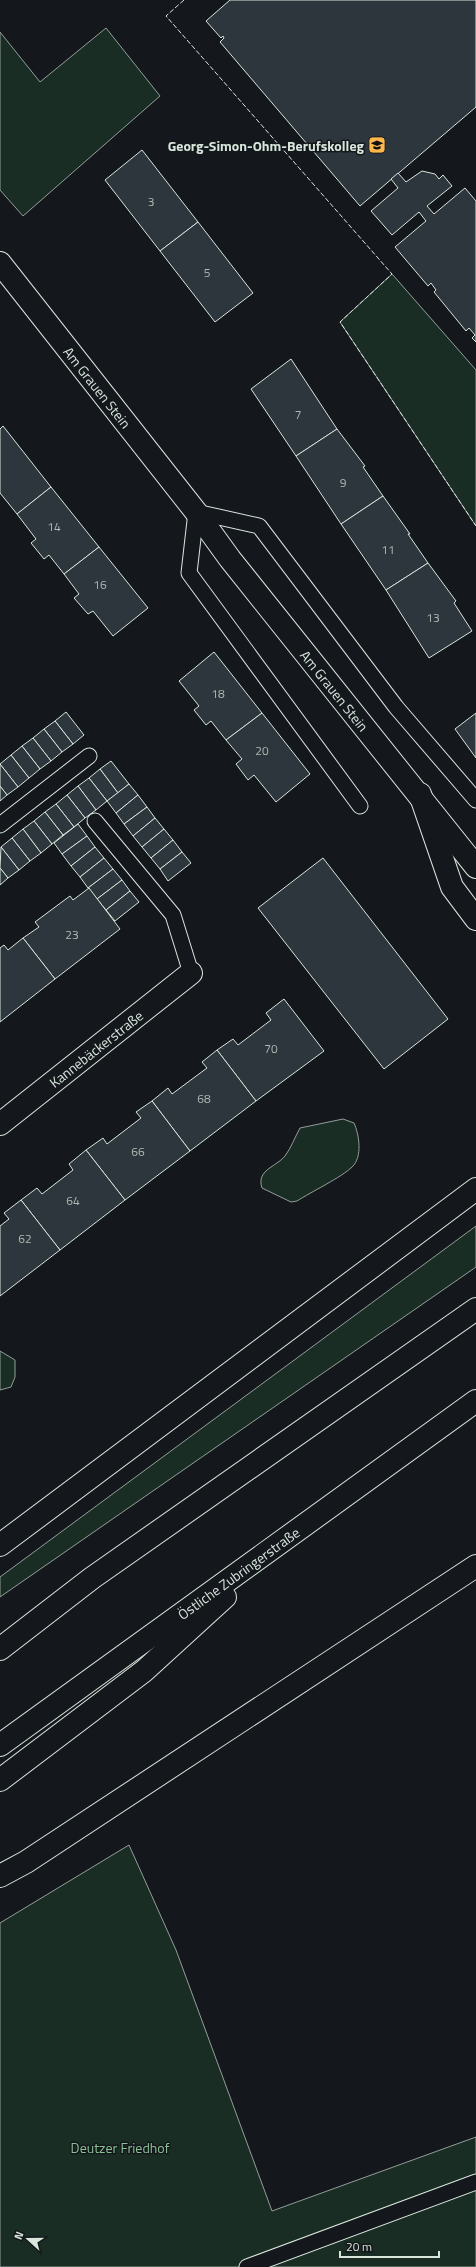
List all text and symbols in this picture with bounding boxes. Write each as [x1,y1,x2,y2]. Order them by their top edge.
place label: Georg-Simon-Ohm-Berufskolleg [168,135,365,156]
school or university icon: Georg-Simon-Ohm-Berufskolleg [367,135,387,155]
house number: 3 [148,192,154,211]
house number: 5 [204,263,211,282]
street label: Am Grauen Stein [59,342,137,432]
house number: 7 [295,405,301,424]
house number: 9 [340,473,347,492]
house number: 14 [47,517,61,536]
house number: 11 [381,540,395,559]
house number: 16 [93,575,107,594]
house number: 13 [426,608,440,627]
street label: Am Grauen Stein [296,645,374,736]
house number: 18 [211,684,225,703]
house number: 20 [255,741,269,760]
house number: 23 [65,925,79,944]
street label: Kannebäckerstraße [44,1005,147,1092]
house number: 70 [264,1039,278,1058]
house number: 68 [197,1089,211,1108]
house number: 66 [131,1142,145,1161]
house number: 64 [66,1191,80,1210]
house number: 62 [18,1229,32,1248]
street label: Östliche Zubringerstraße [173,1522,304,1624]
park label: Deutzer Friedhof [71,2137,170,2158]
north arrow [8,2219,48,2259]
text: N [10,2229,27,2242]
scale bar [340,2233,439,2259]
text: 20 m [346,2237,372,2256]

